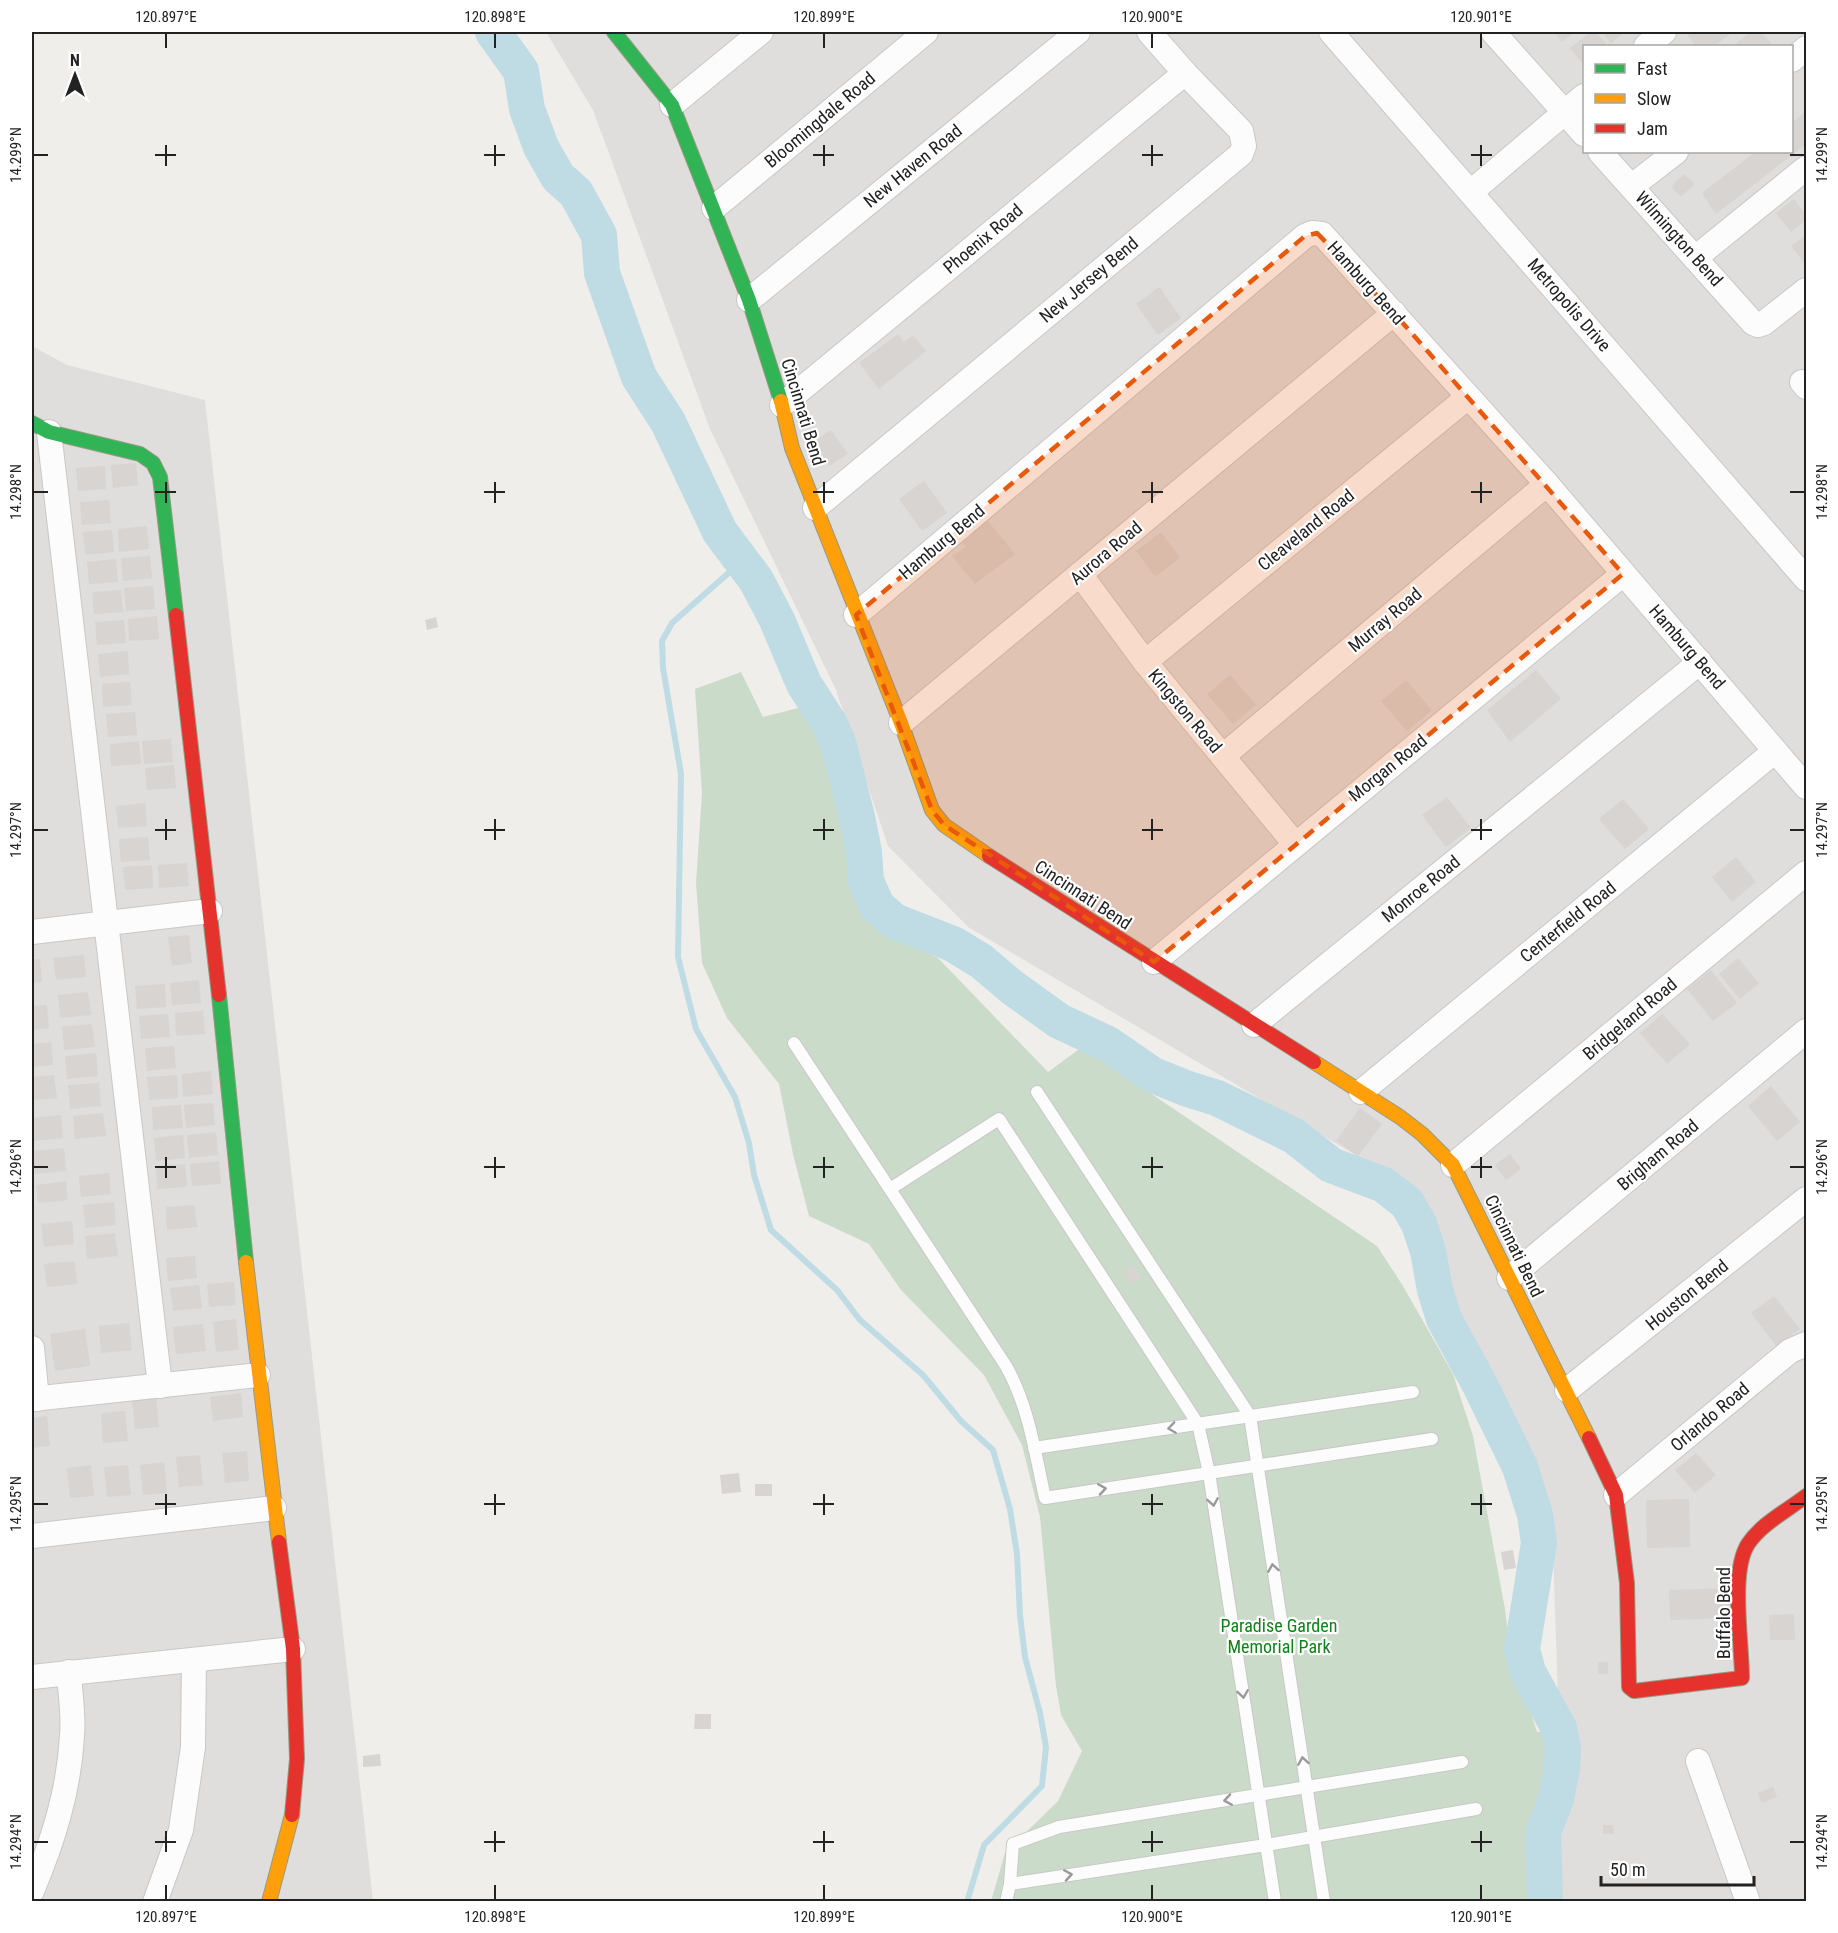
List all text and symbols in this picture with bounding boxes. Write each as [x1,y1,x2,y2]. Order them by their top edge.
text: 120.897°E [135,8,197,26]
text: 120.898°E [464,8,526,26]
text: 120.899°E [793,8,855,26]
text: 120.900°E [1121,8,1183,26]
text: 120.901°E [1450,8,1512,26]
north arrow [45,45,105,105]
legend [1583,45,1793,153]
text: N [70,51,80,70]
text: Fast [1637,58,1668,79]
street label: Bloomingdale Road [760,67,879,172]
text: Slow [1637,88,1672,109]
text: Jam [1637,118,1668,139]
street label: New Haven Road [859,120,966,212]
text: 14.299°N [7,127,25,183]
text: 14.299°N [1813,127,1831,183]
street label: Wilmington Bend [1631,187,1727,290]
street label: Phoenix Road [939,199,1027,278]
street label: New Jersey Bend [1035,232,1142,327]
street label: Hamburg Bend [1323,237,1409,329]
street label: Metropolis Drive [1523,254,1615,355]
street label: Cincinnati Bend [777,356,830,468]
text: 14.298°N [7,464,25,520]
text: 14.298°N [1813,464,1831,520]
street label: Cleaveland Road [1253,484,1358,575]
street label: Hamburg Bend [895,500,989,583]
street label: Aurora Road [1065,516,1146,589]
street label: Murray Road [1344,583,1426,656]
street label: Hamburg Bend [1645,600,1730,693]
street label: Kingston Road [1144,665,1227,757]
street label: Morgan Road [1344,730,1431,805]
text: 14.297°N [7,802,25,858]
text: 14.297°N [1813,802,1831,858]
street label: Monroe Road [1377,851,1464,926]
street label: Cincinnati Bend [1031,856,1136,934]
street label: Centerfield Road [1516,877,1620,967]
street label: Bridgeland Road [1578,973,1681,1064]
street label: Brigham Road [1613,1115,1703,1195]
text: 14.296°N [7,1139,25,1195]
text: 14.296°N [1813,1139,1831,1195]
street label: Cincinnati Bend [1481,1191,1548,1300]
street label: Houston Bend [1641,1255,1732,1334]
street label: Orlando Road [1666,1378,1753,1456]
one-way arrow [1167,1421,1176,1433]
text: 14.295°N [7,1476,25,1532]
text: 14.295°N [1813,1476,1831,1532]
one-way arrow [1098,1484,1107,1496]
one-way arrow [1207,1497,1219,1506]
one-way arrow [1268,1563,1280,1573]
street label: Buffalo Bend [1713,1567,1734,1659]
park label: Paradise Garden Memorial Park [1221,1615,1337,1657]
one-way arrow [1236,1690,1248,1699]
one-way arrow [1297,1756,1309,1765]
one-way arrow [1224,1793,1234,1806]
text: 14.294°N [7,1814,25,1870]
text: 14.294°N [1813,1814,1831,1870]
scale bar [1601,1849,1754,1887]
text: 50 m [1610,1859,1645,1880]
one-way arrow [1063,1869,1073,1882]
text: 120.897°E [135,1908,197,1926]
text: 120.898°E [464,1908,526,1926]
text: 120.899°E [793,1908,855,1926]
text: 120.900°E [1121,1908,1183,1926]
text: 120.901°E [1450,1908,1512,1926]

